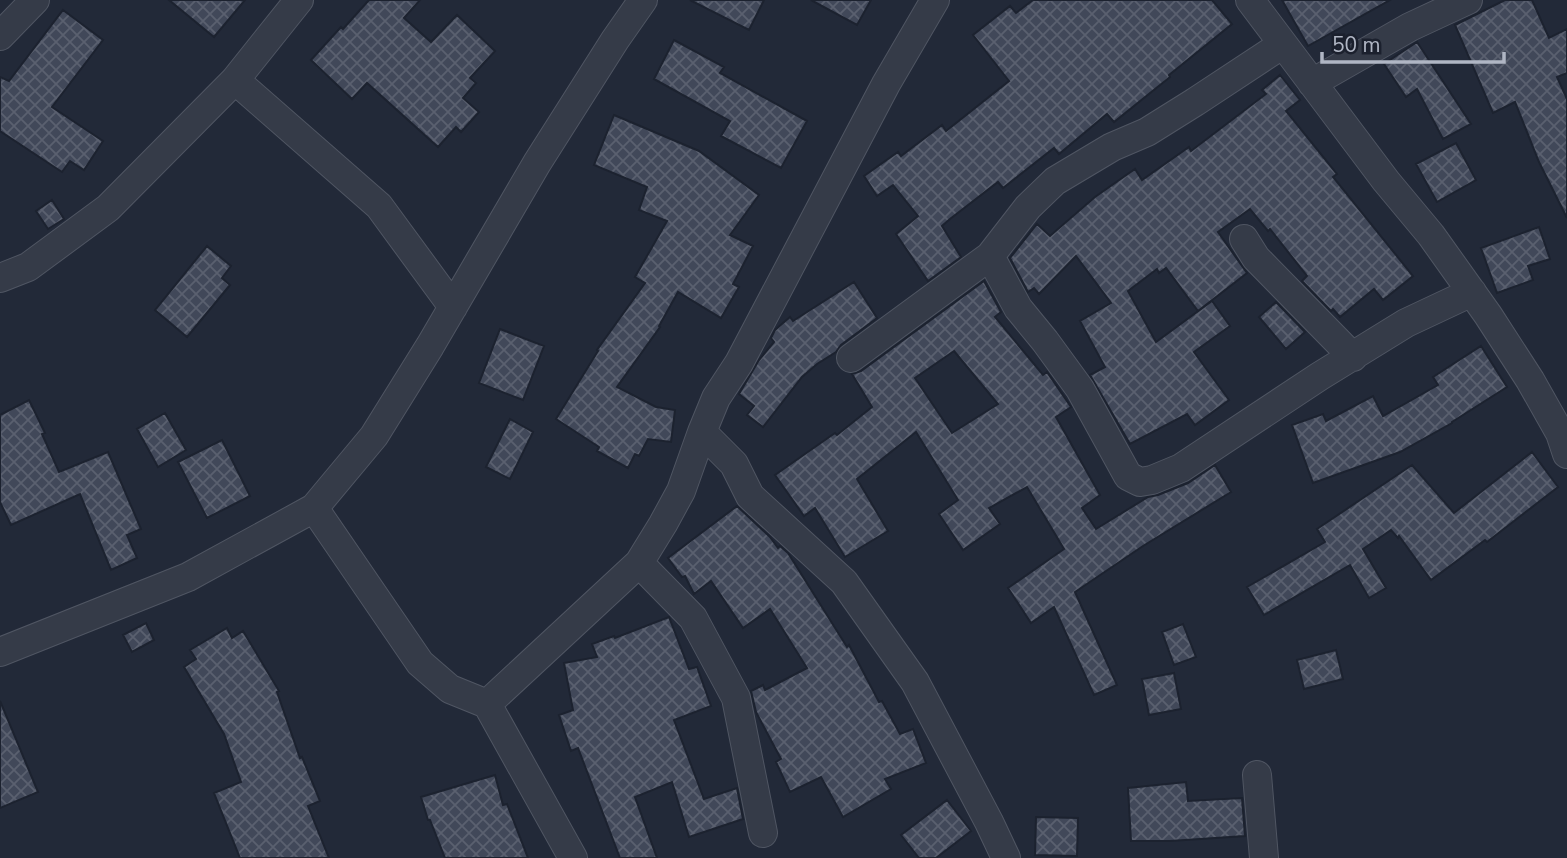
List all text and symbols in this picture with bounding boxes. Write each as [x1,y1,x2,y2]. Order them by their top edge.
scale bar [1322,21,1504,65]
text: 50 m [1332,31,1381,59]

